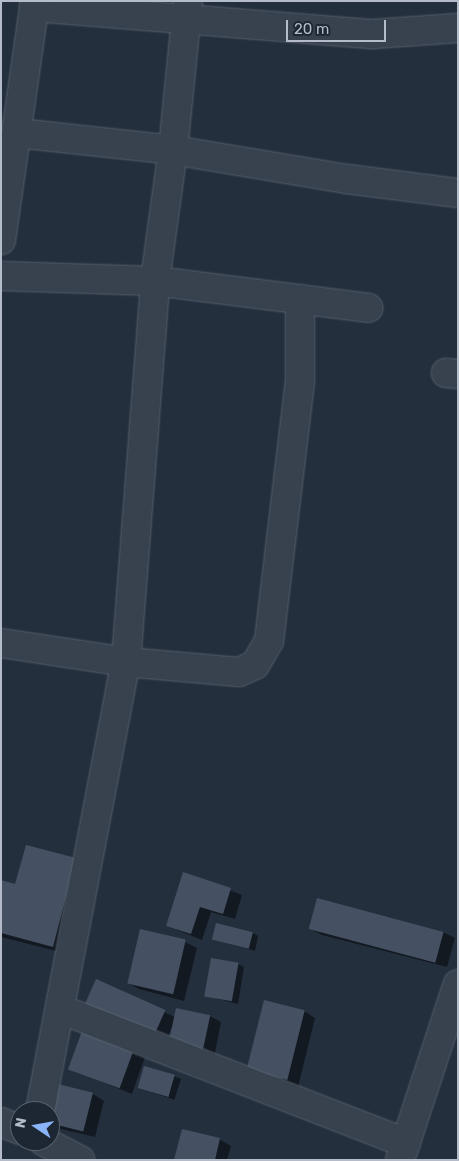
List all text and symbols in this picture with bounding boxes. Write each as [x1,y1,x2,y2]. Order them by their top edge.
scale bar [289,10,389,42]
text: 20 m [294,20,329,38]
north arrow [10,1101,60,1151]
text: N [11,1116,30,1130]

